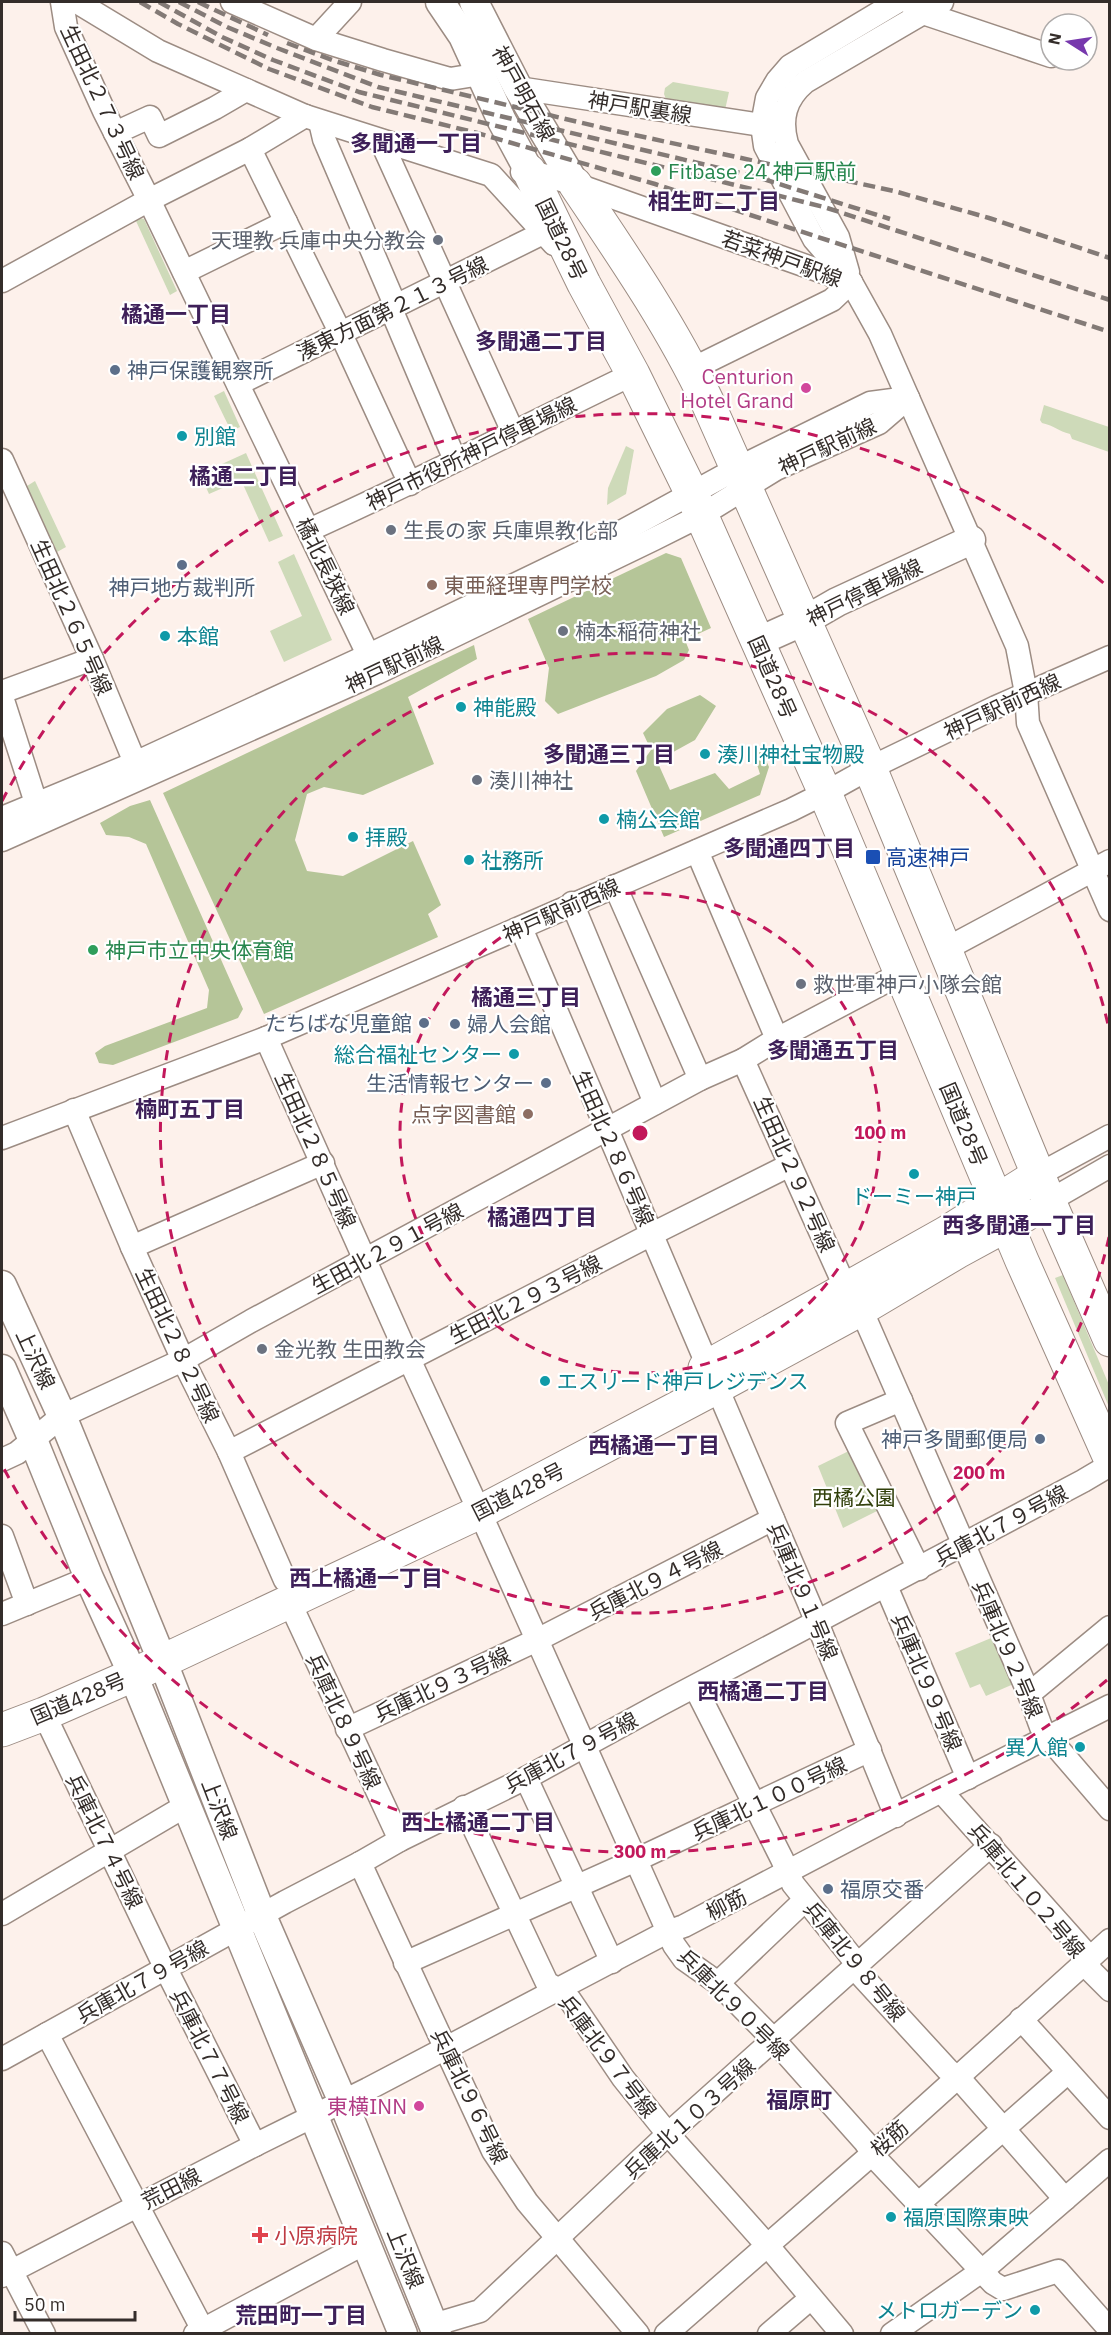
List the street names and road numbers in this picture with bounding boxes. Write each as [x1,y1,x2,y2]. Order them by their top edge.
street label: 生田北２７３号線 [55,20,151,184]
street label: 神戸明石線 [486,40,562,146]
street label: 神戸駅裏線 [586,85,694,129]
street label: 国道28号 [530,193,594,285]
street label: 若菜神戸駅線 [718,223,846,293]
street label: 湊東方面第２１３号線 [291,249,493,367]
street label: 神戸市役所神戸停車場線 [361,390,581,516]
street label: 神戸駅前線 [774,411,880,481]
street label: 橘北長狭線 [290,513,362,619]
street label: 生田北２６５号線 [25,535,119,699]
street label: 神戸停車場線 [801,552,927,632]
street label: 神戸駅前線 [341,629,447,699]
street label: 国道28号 [742,631,804,723]
street label: 神戸駅前西線 [939,667,1065,745]
street label: 神戸駅前西線 [498,872,624,948]
street label: 生田北２８６号線 [567,1066,661,1230]
street label: 生田北２８５号線 [269,1068,363,1232]
street label: 国道28号 [934,1078,994,1170]
street label: 生田北２９２号線 [748,1092,842,1256]
street label: 生田北２９１号線 [306,1196,468,1300]
street label: 生田北２９３号線 [444,1248,606,1350]
street label: 生田北２８２号線 [130,1263,226,1427]
street label: 上沢線 [10,1325,62,1393]
street label: 国道428号 [467,1456,569,1526]
street label: 兵庫北７９号線 [930,1478,1072,1572]
street label: 兵庫北９１号線 [761,1518,845,1664]
street label: 兵庫北９４号線 [583,1534,727,1626]
street label: 兵庫北９２号線 [966,1576,1050,1722]
street label: 兵庫北９９号線 [885,1609,969,1755]
street label: 兵庫北９３号線 [369,1640,515,1728]
street label: 兵庫北８９号線 [300,1648,388,1794]
street label: 国道428号 [26,1665,130,1731]
street label: 兵庫北７９号線 [500,1705,642,1799]
street label: 兵庫北１００号線 [687,1750,851,1846]
street label: 兵庫北７４号線 [60,1769,150,1913]
street label: 上沢線 [196,1775,244,1843]
street label: 兵庫北１０２号線 [962,1817,1092,1963]
street label: 柳筋 [701,1882,751,1926]
street label: 兵庫北９８号線 [798,1895,912,2027]
street label: 兵庫北７９号線 [71,1933,213,2029]
street label: 兵庫北９０号線 [672,1942,796,2066]
street label: 兵庫北７７号線 [164,1984,256,2128]
street label: 兵庫北９７号線 [553,1989,663,2123]
street label: 兵庫北９６号線 [425,2024,515,2168]
street label: 兵庫北１０３号線 [617,2051,761,2185]
street label: 桜筋 [864,2114,914,2162]
street label: 荒田線 [137,2161,205,2215]
street label: 上沢線 [381,2224,431,2292]

